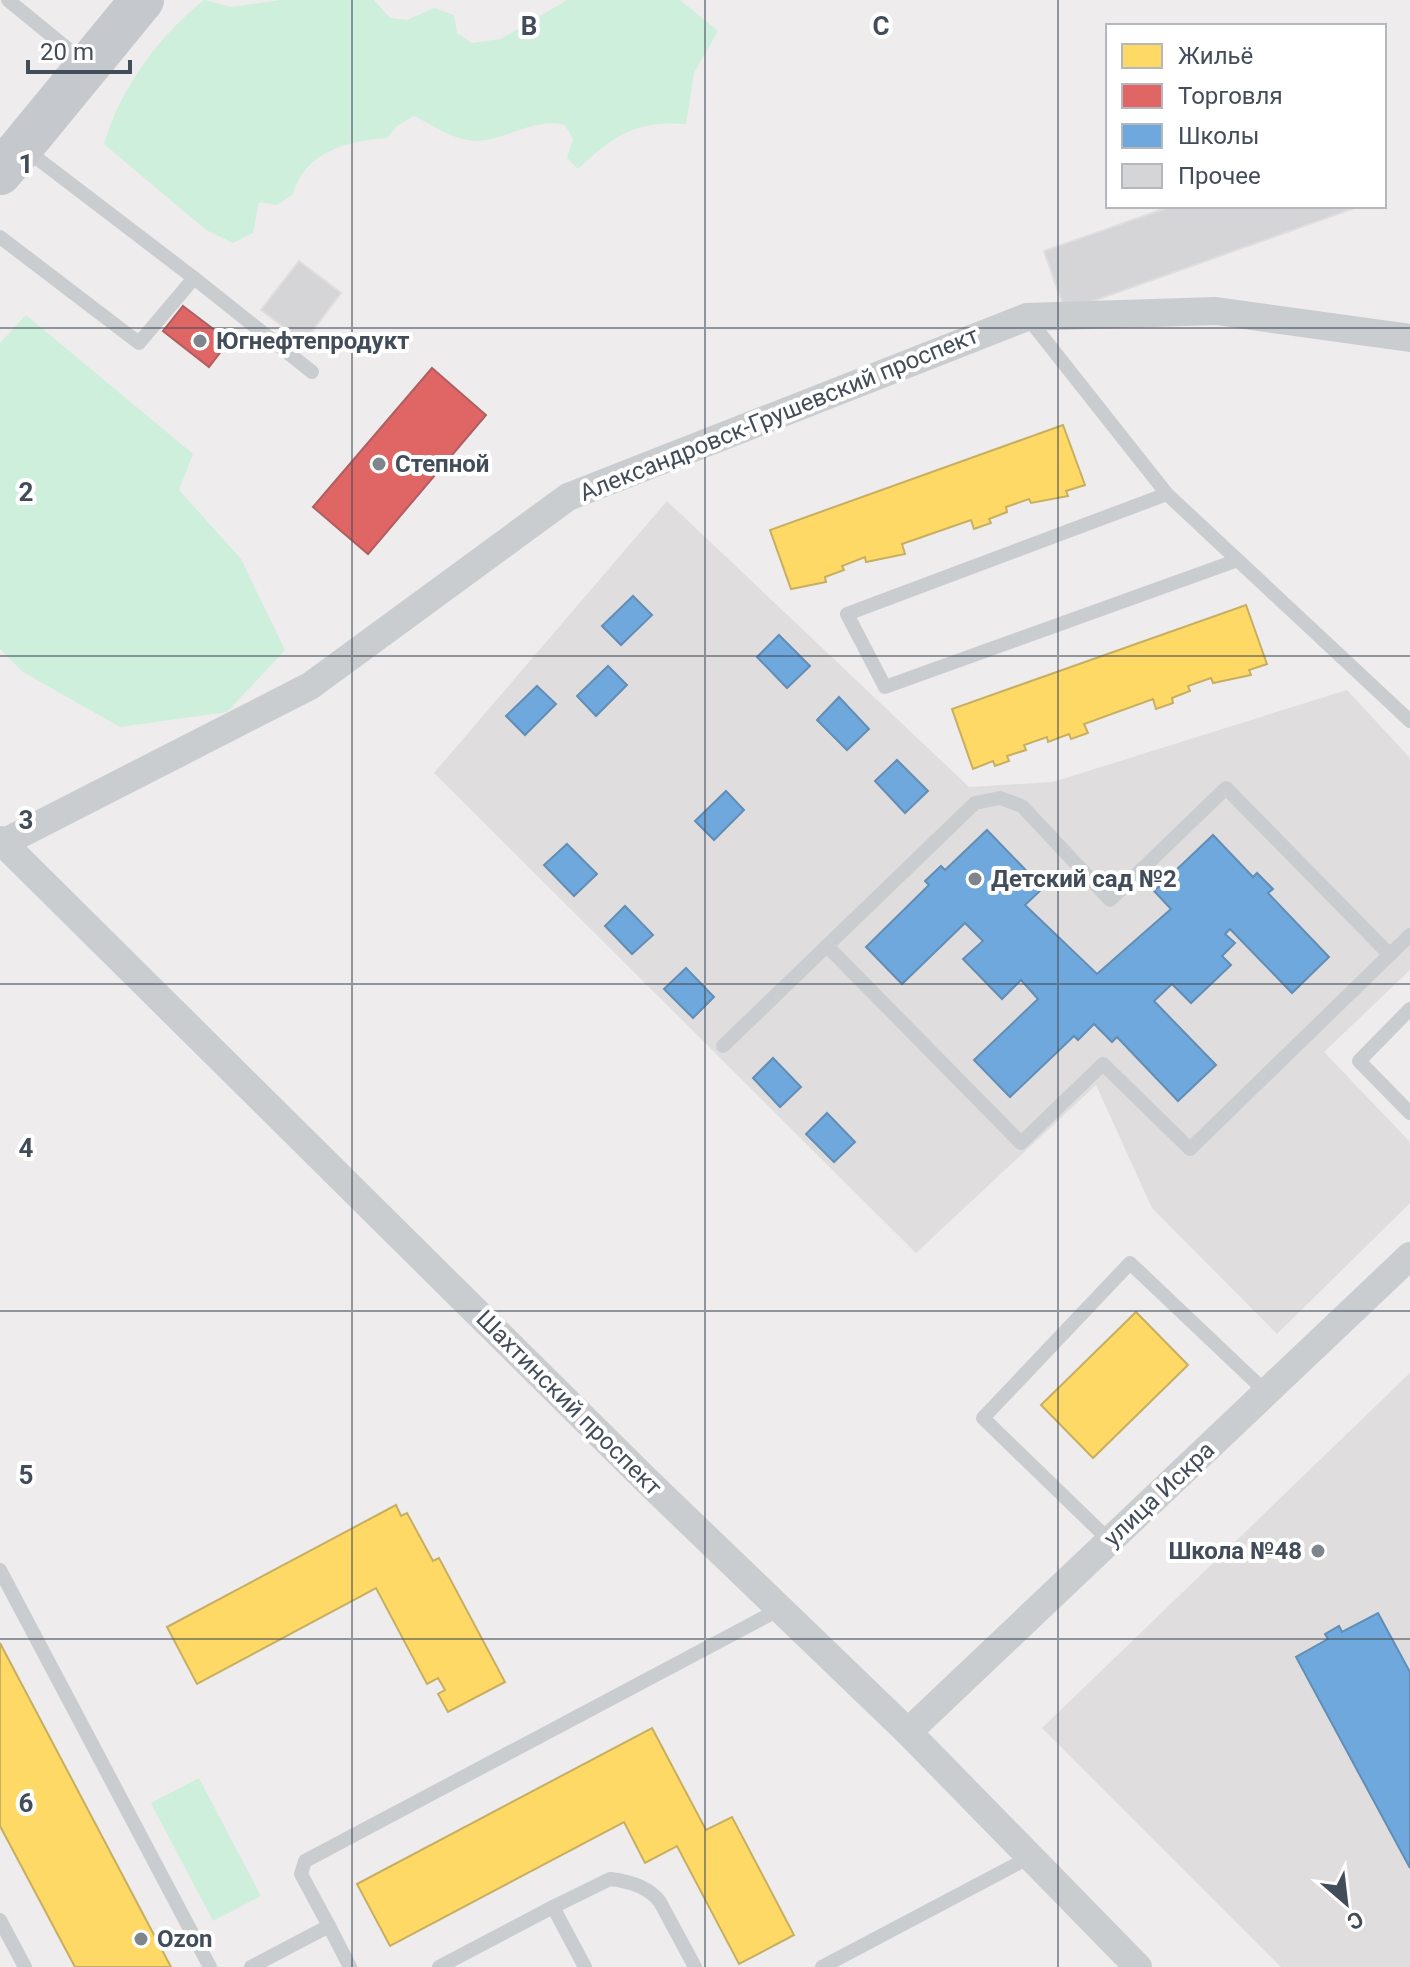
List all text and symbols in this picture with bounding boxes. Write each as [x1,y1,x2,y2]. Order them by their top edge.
text: B [521,11,537,41]
text: C [872,11,890,41]
scale bar [28,24,130,74]
legend [1106,24,1386,208]
text: 20 m [40,38,94,66]
text: Жильё [1178,42,1253,70]
text: Торговля [1178,82,1283,110]
text: Школы [1178,122,1259,150]
text: 1 [19,149,33,179]
text: Прочее [1178,162,1261,190]
street label: Александровск-Грушевский проспект [576,321,983,507]
place label: Югнефтепродукт [216,327,409,355]
marker: Югнефтепродукт [191,332,209,350]
place label: Степной [395,450,489,478]
marker: Степной [370,455,388,473]
text: 2 [19,477,33,507]
text: 3 [19,805,33,835]
place label: Детский сад №2 [991,865,1177,893]
marker: Детский сад №2 [966,870,984,888]
text: 4 [19,1133,34,1163]
street label: Шахтинский проспект [470,1304,668,1502]
street label: улица Искра [1098,1436,1220,1552]
text: 5 [19,1460,33,1490]
place label: Школа №48 [1168,1537,1302,1565]
marker: Школа №48 [1309,1542,1327,1560]
text: 6 [19,1788,34,1818]
north arrow [1306,1863,1386,1943]
text: С [1343,1906,1367,1935]
place label: Ozon [157,1925,213,1953]
marker: Ozon [132,1930,150,1948]

